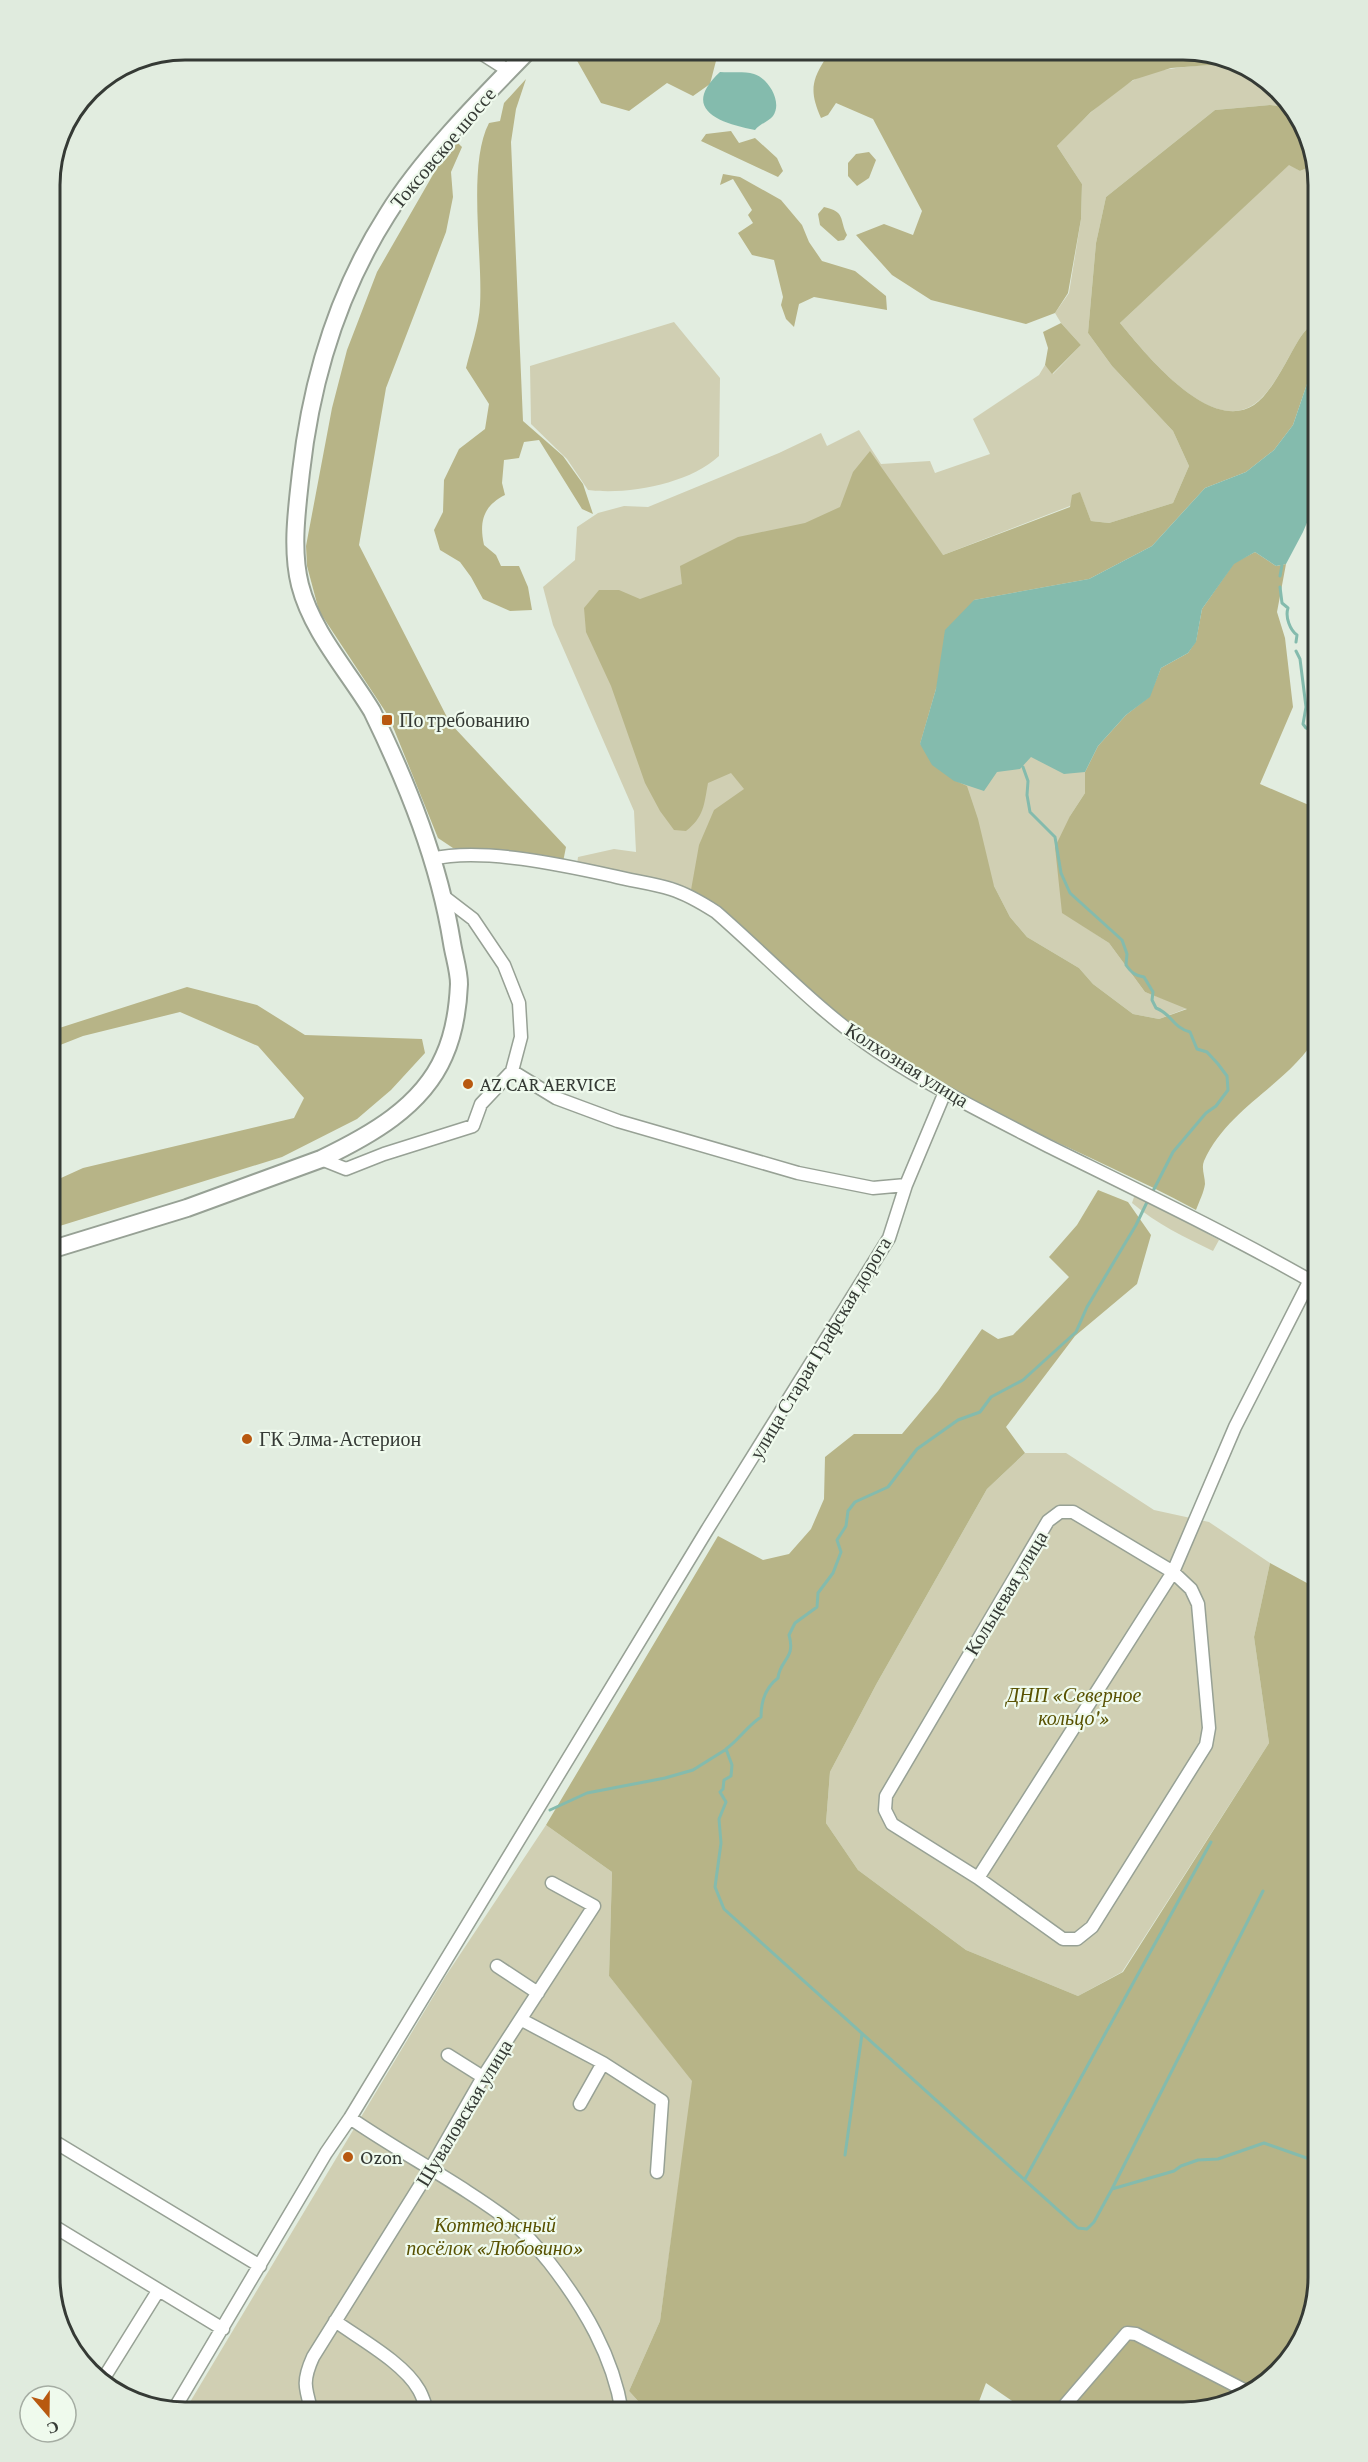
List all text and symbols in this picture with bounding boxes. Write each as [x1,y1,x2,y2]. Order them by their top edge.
street label: Токсовское шоссе [386,83,500,213]
place label: По требованию [399,709,530,732]
marker: По требованию [380,713,394,727]
street label: Колхозная улица [841,1018,973,1113]
place label: AZ CAR AERVICE [480,1073,616,1095]
marker: AZ CAR AERVICE [461,1077,475,1091]
street label: улица Старая Графская дорога [745,1233,896,1464]
place label: ГК Элма-Астерион [259,1428,421,1451]
marker: ГК Элма-Астерион [240,1432,254,1446]
street label: Кольцевая улица [960,1527,1053,1660]
park label: ДНП «Северное кольцо'» [1005,1684,1142,1730]
street label: Шуваловская улица [412,2036,517,2191]
place label: Ozon [360,2146,403,2168]
marker: Ozon [341,2150,355,2164]
park label: Коттеджный посёлок «Любовино» [406,2214,584,2259]
north arrow [18,2384,78,2444]
text: С [45,2418,61,2438]

